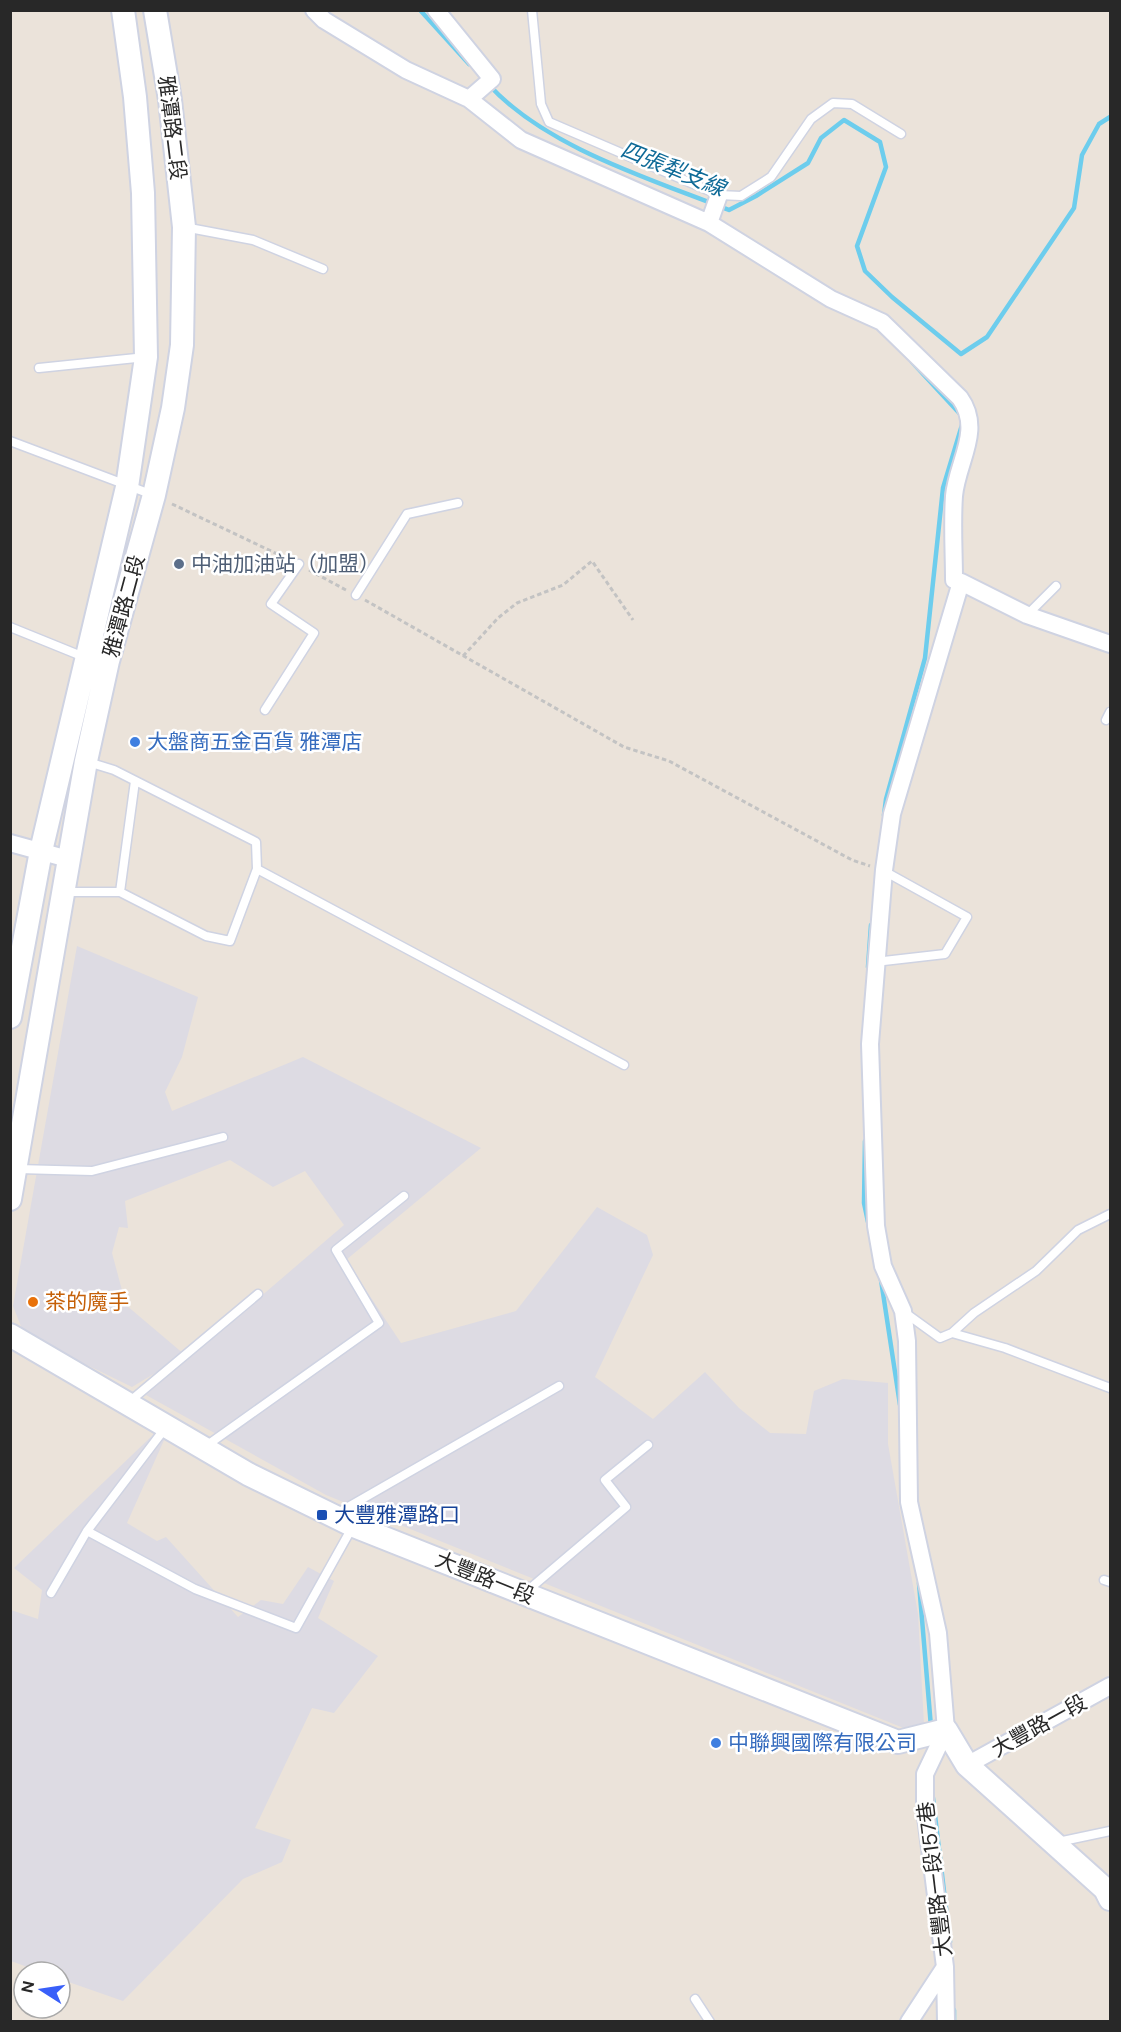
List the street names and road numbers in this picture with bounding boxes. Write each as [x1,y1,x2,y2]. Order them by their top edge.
street label: 雅潭路二段 [152,74,192,182]
street label: 雅潭路二段 [97,552,151,660]
street label: 大豐路一段 [431,1545,539,1611]
street label: 大豐路一段 [986,1688,1092,1764]
street label: 大豐路一段157巷 [912,1800,958,1958]

